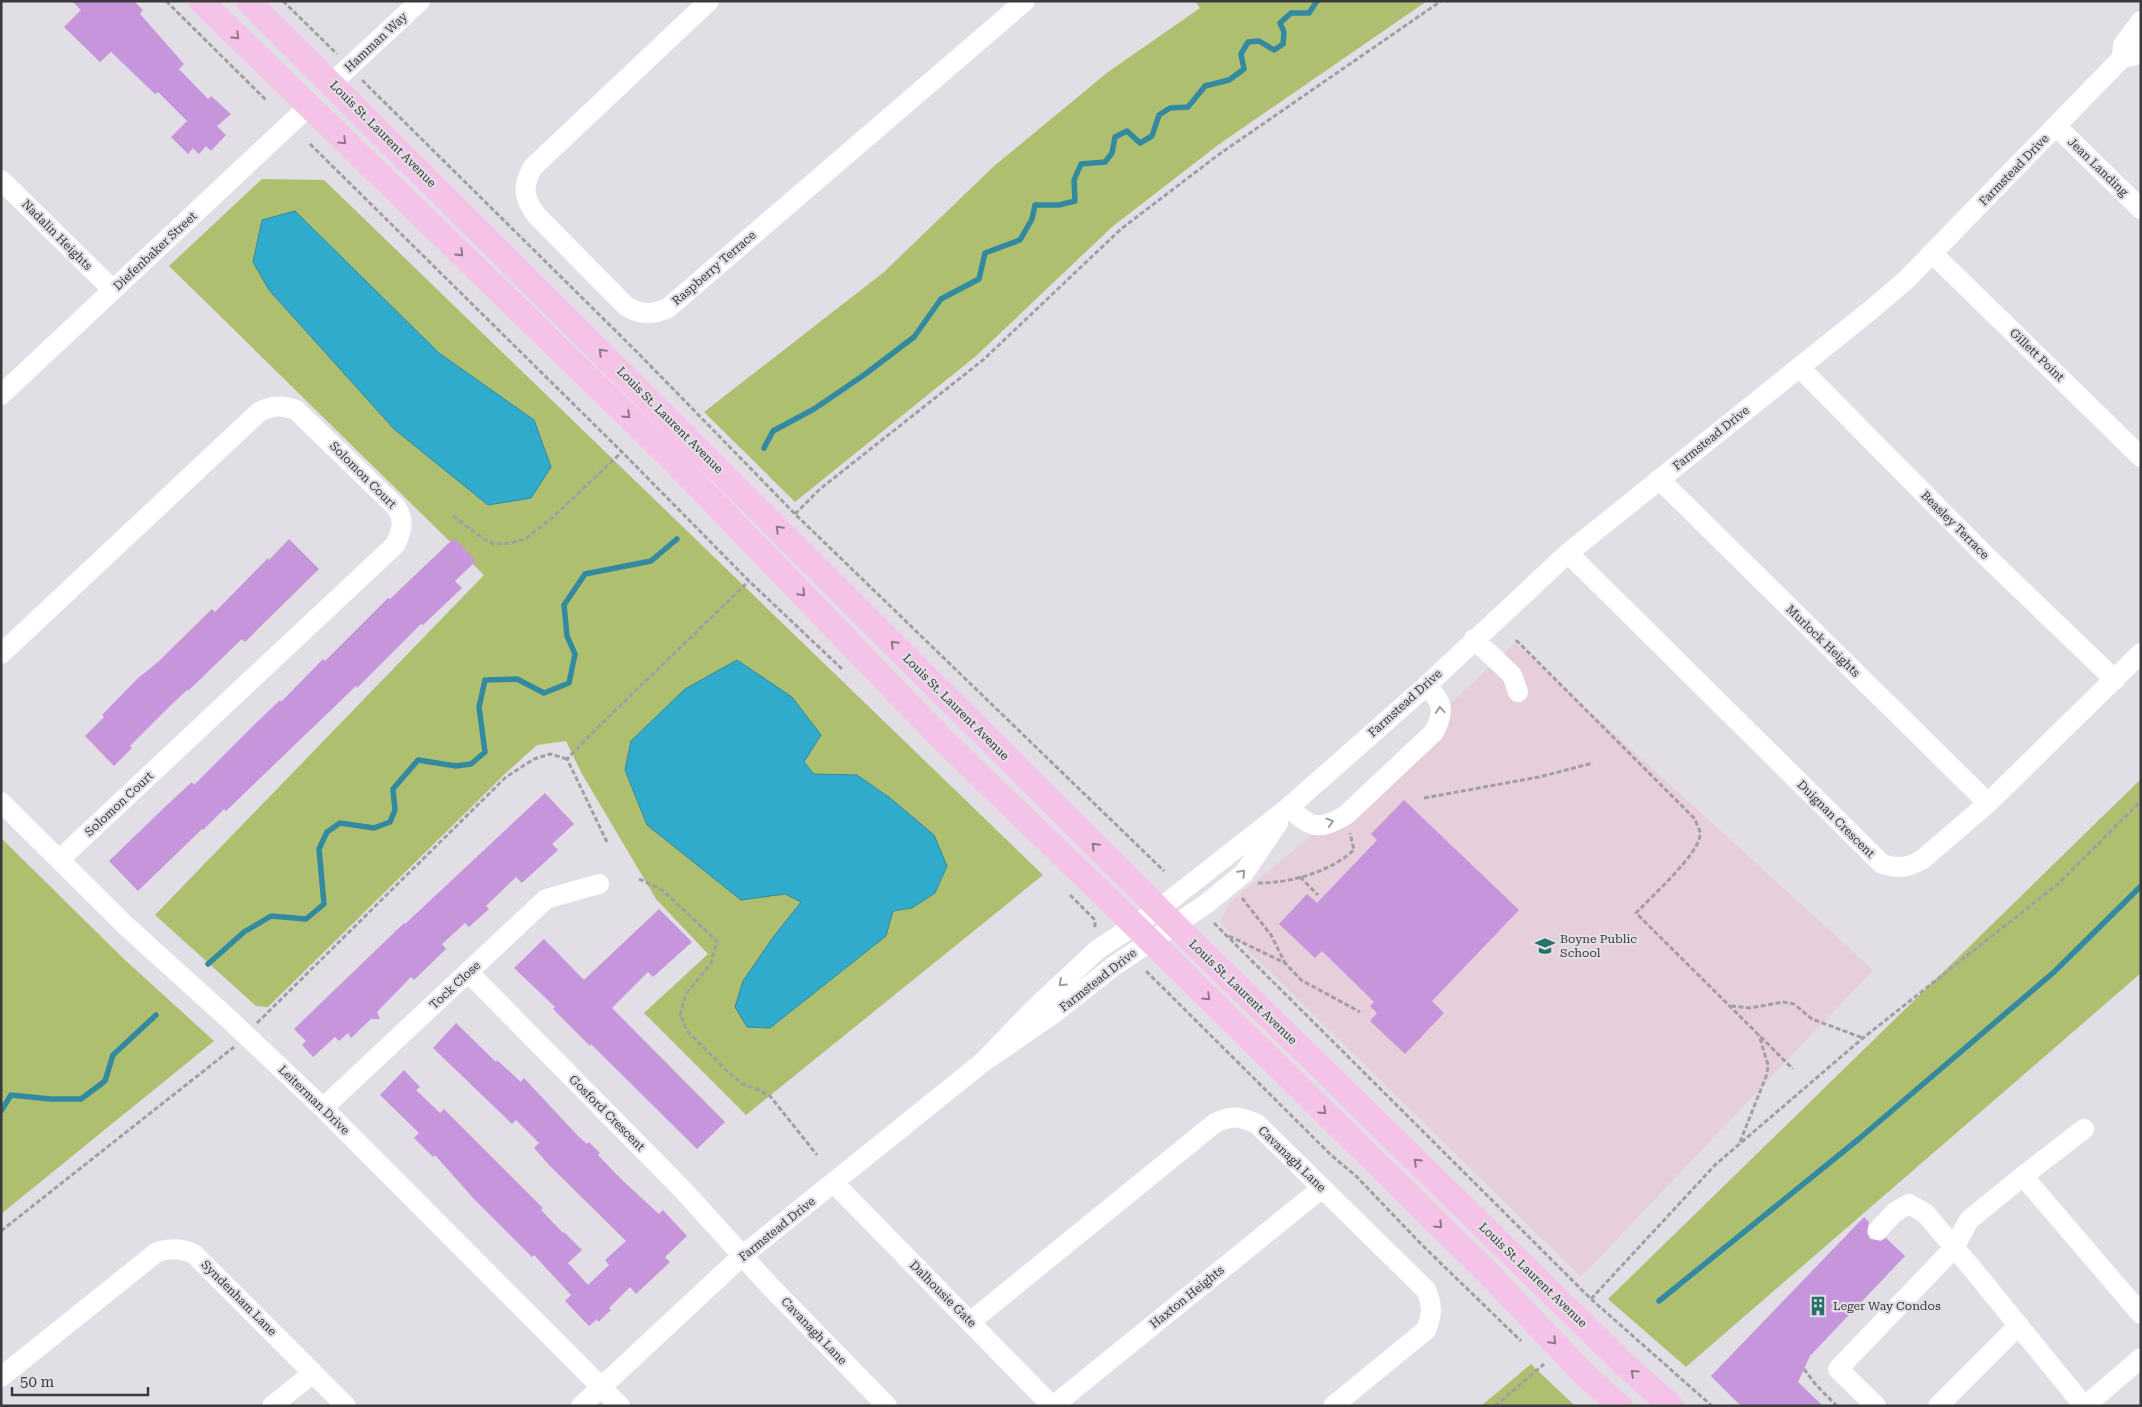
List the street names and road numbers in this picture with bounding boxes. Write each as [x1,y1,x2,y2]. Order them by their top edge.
street label: Hamman Way [342,9,411,75]
street label: Louis St. Laurent Avenue [327,78,439,190]
street label: Farmstead Drive [1976,131,2052,209]
street label: Jean Landing [2065,135,2131,199]
street label: Nadalin Heights [19,197,95,273]
street label: Diefenbaker Street [110,208,200,293]
street label: Raspberry Terrace [669,228,759,308]
street label: Gillett Point [2007,326,2067,385]
street label: Louis St. Laurent Avenue [614,364,726,476]
street label: Farmstead Drive [1670,403,1752,473]
street label: Solomon Court [327,439,400,512]
street label: Beasley Terrace [1918,488,1992,562]
street label: Murlock Heights [1783,602,1863,680]
street label: Louis St. Laurent Avenue [900,651,1012,763]
street label: Farmstead Drive [1365,666,1445,740]
street label: Solomon Court [82,768,156,839]
street label: Duignan Crescent [1794,777,1878,861]
street label: Louis St. Laurent Avenue [1186,937,1300,1047]
street label: Farmstead Drive [1057,945,1140,1014]
street label: Tock Close [427,958,483,1012]
street label: Leiterman Drive [276,1063,353,1138]
street label: Gosford Crescent [566,1072,648,1154]
street label: Cavanagh Lane [1255,1123,1329,1195]
street label: Farmstead Drive [736,1194,818,1264]
street label: Louis St. Laurent Avenue [1476,1220,1590,1330]
street label: Syndenham Lane [198,1257,280,1339]
street label: Dalhousie Gate [907,1258,979,1330]
street label: Haxton Heights [1147,1263,1227,1331]
street label: Cavanagh Lane [778,1294,850,1368]

